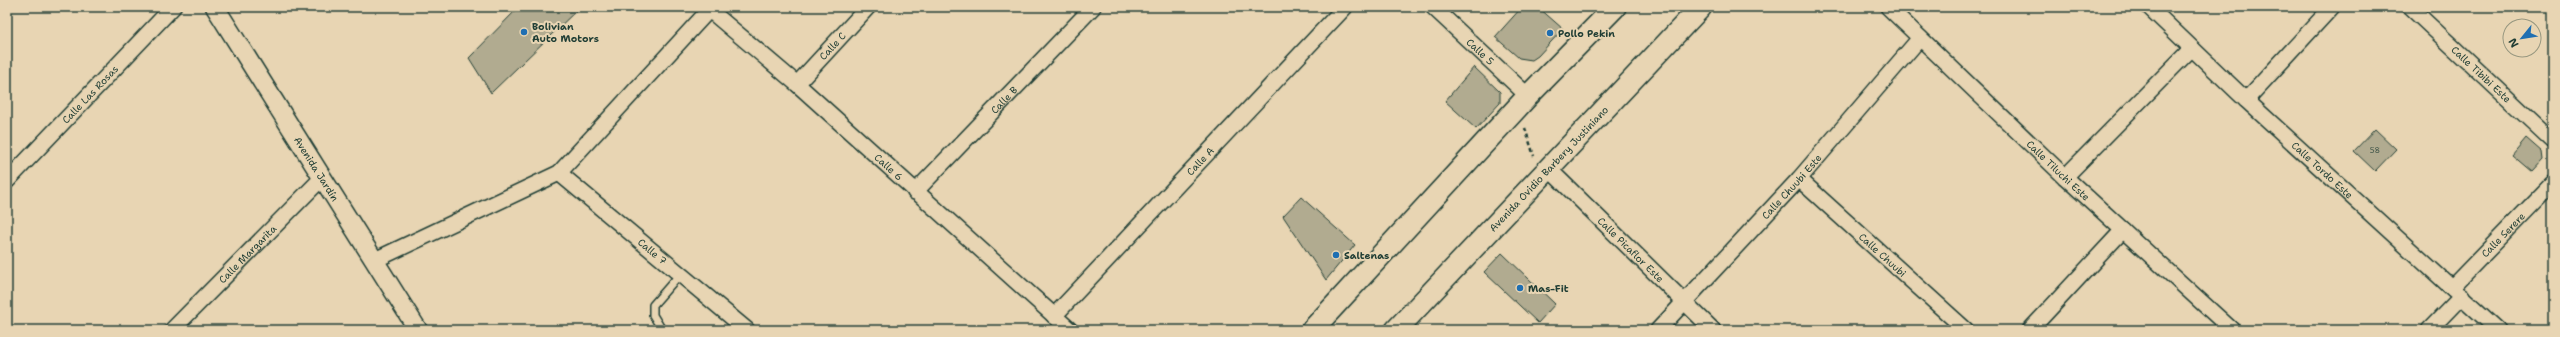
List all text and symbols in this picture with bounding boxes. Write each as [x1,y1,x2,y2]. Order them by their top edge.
north arrow [2502,18,2542,58]
place label: Bolivian Auto Motors [532,20,599,45]
marker: Bolivian Auto Motors [519,27,529,37]
place label: Pollo Pekin [1558,27,1615,40]
marker: Pollo Pekin [1545,28,1555,38]
street label: Calle C [816,29,848,62]
street label: Calle 5 [1464,35,1497,68]
text: N [2505,35,2522,50]
street label: Calle Tibibi Este [2449,43,2514,105]
street label: Calle Las Rosas [59,62,121,126]
street label: Calle B [988,83,1020,116]
street label: Avenida Ovidio Barbery Justiniano [1486,103,1611,234]
street label: Avenida Jardín [291,134,342,204]
street label: Calle Tiluchi Este [2024,137,2093,203]
street label: Calle Tordo Este [2289,138,2356,201]
street label: Calle A [1183,144,1217,178]
house number: 58 [2370,145,2380,156]
street label: Calle 6 [872,151,906,183]
street label: Calle Chuubi Este [1759,151,1824,222]
street label: Calle Serere [2478,209,2528,260]
street label: Calle Picaflor Este [1595,214,1667,285]
street label: Calle Margarita [216,221,279,286]
street label: Calle Chuubi [1856,230,1909,280]
street label: Calle 7 [635,235,670,267]
place label: Saltenas [1344,249,1389,262]
marker: Saltenas [1331,250,1341,260]
place label: Mas-Fit [1528,282,1569,295]
marker: Mas-Fit [1515,283,1525,293]

